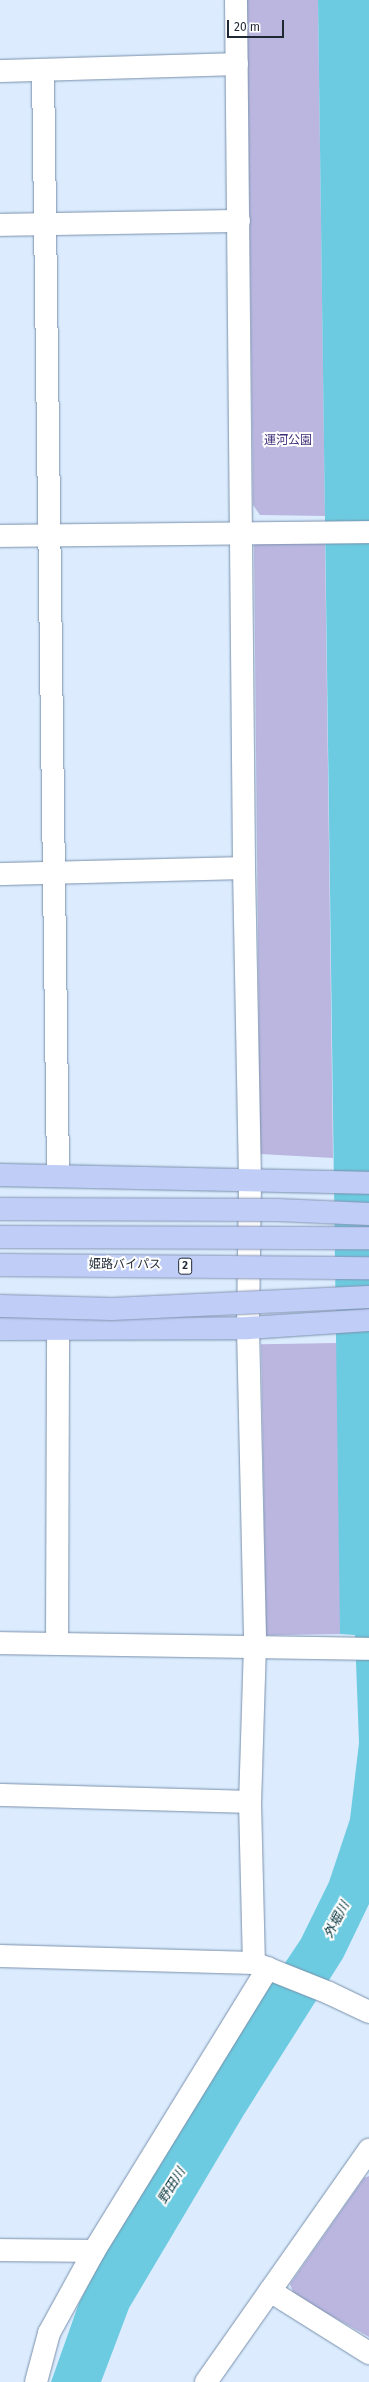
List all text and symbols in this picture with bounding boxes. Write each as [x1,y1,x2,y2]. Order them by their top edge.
scale bar [229,12,286,38]
text: 20 m [234,20,260,34]
park label: 運河公園 [264,434,312,448]
road number: 2 [178,1257,192,1275]
street label: 姫路バイパス [89,1258,161,1272]
water label: 外堀川 [321,1899,353,1941]
water label: 野田川 [155,2165,189,2207]

